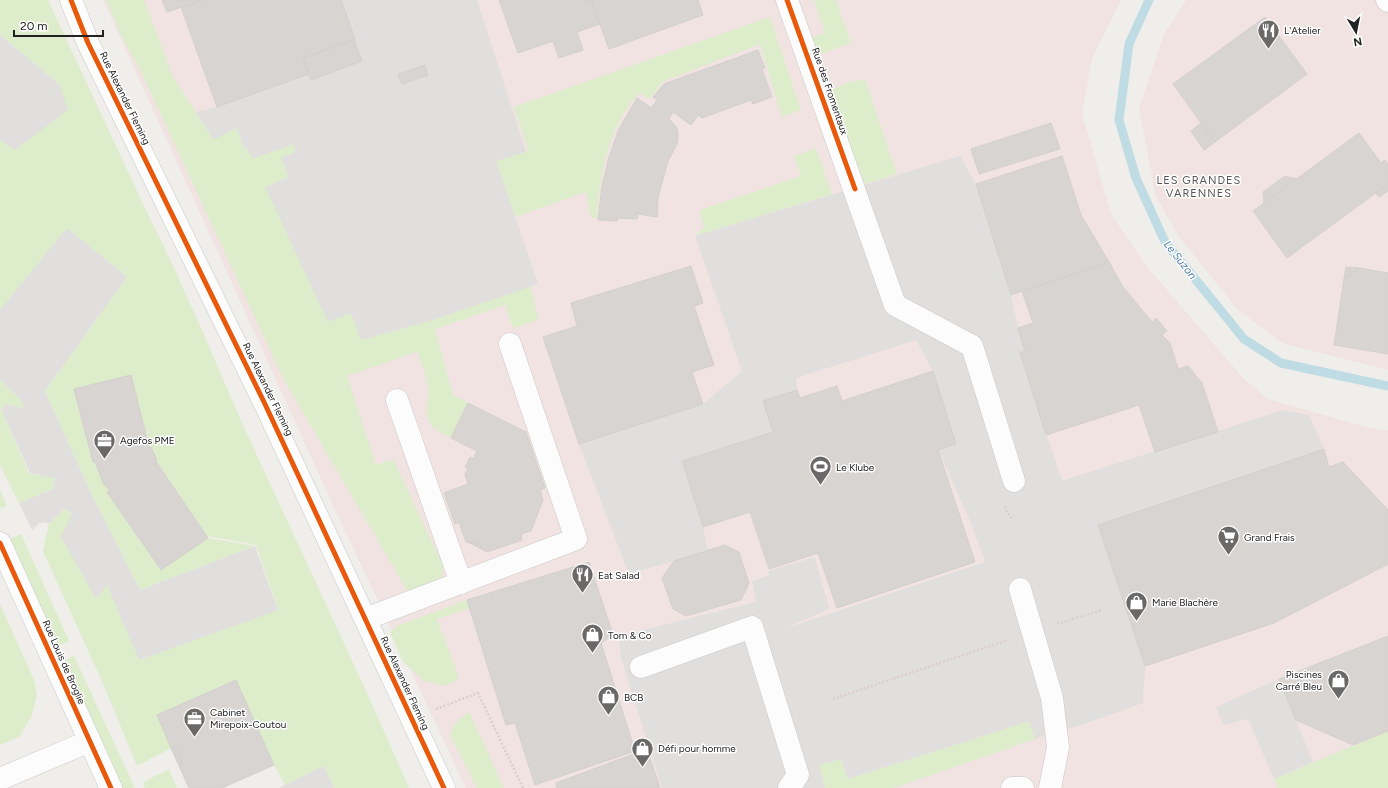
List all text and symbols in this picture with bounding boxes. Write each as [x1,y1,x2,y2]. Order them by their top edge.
scale bar [14,12,103,38]
north arrow [1336,12,1376,52]
restaurant icon: L'Atelier [1255,17,1281,50]
text: 20 m [20,19,48,33]
place label: L'Atelier [1284,24,1321,37]
text: N [1352,34,1363,48]
street label: Rue des Fromentaux [809,46,851,137]
street label: Rue Alexander Fleming [97,49,153,147]
district label: LES GRANDES VARENNES [1157,174,1241,200]
water label: Le Suzon [1161,238,1199,282]
street label: Rue Alexander Fleming [240,340,296,438]
office icon: Agefos PME [91,427,117,460]
place label: Agefos PME [120,434,175,447]
sports icon: Le Klube [807,454,833,487]
place label: Le Klube [836,461,875,474]
supermarket icon: Grand Frais [1216,524,1242,557]
place label: Grand Frais [1244,531,1295,544]
restaurant icon: Eat Salad [570,562,596,595]
place label: Eat Salad [598,569,640,582]
shop icon: Marie Blachère [1124,589,1150,622]
place label: Marie Blachère [1152,596,1218,609]
street label: Rue Louis de Broglie [40,618,89,707]
shop icon: Tom & Co [579,622,605,655]
place label: Tom & Co [608,629,652,642]
street label: Rue Alexander Fleming [378,634,433,732]
shop icon: Piscines Carré Bleu [1325,667,1351,700]
place label: Piscines Carré Bleu [1276,668,1322,693]
shop icon: BCB [595,684,621,717]
place label: BCB [624,691,643,704]
office icon: Cabinet Mirepoix-Coutou [182,705,208,738]
place label: Cabinet Mirepoix-Coutou [210,706,286,731]
shop icon: Défi pour homme [629,735,655,768]
place label: Défi pour homme [658,742,736,755]

